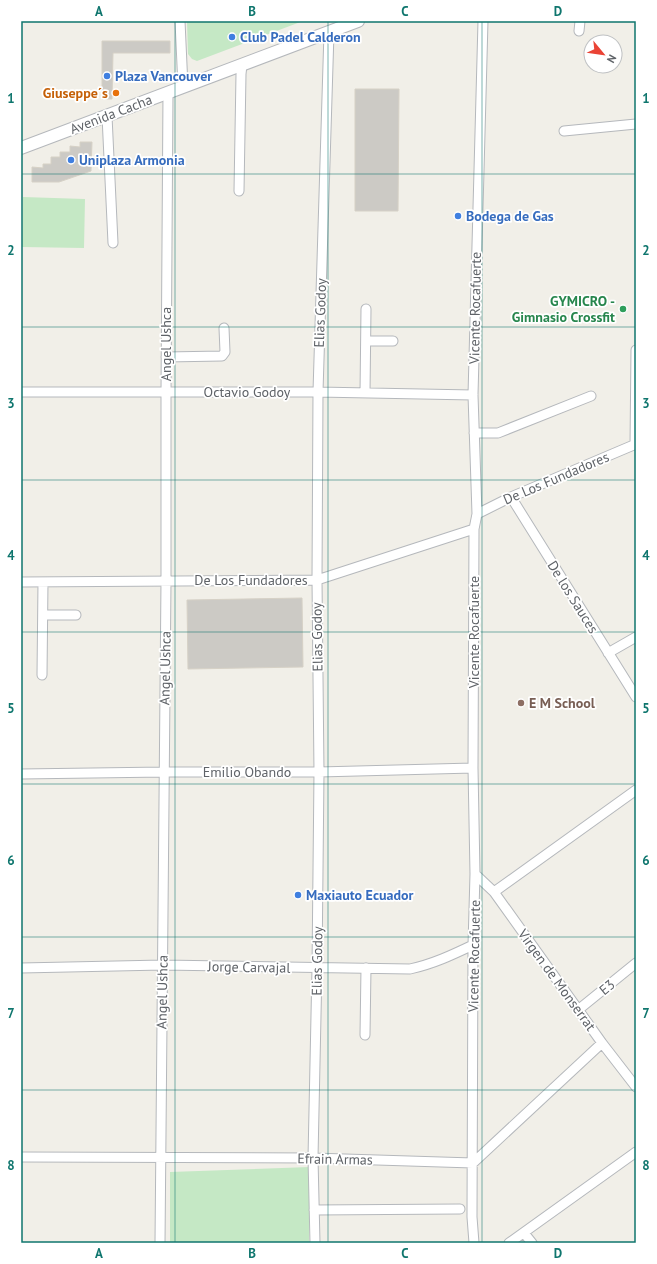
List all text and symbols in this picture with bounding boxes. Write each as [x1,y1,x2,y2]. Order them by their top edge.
text: A [95,3,103,20]
text: B [248,3,256,20]
text: C [401,3,409,20]
text: D [554,3,562,20]
place label: Club Padel Calderon [240,28,361,46]
marker: Club Padel Calderon [227,32,237,42]
north arrow [583,34,623,74]
text: N [604,52,620,65]
place label: Plaza Vancouver [115,67,212,85]
marker: Plaza Vancouver [102,71,112,81]
place label: Giuseppe´s [43,84,108,102]
marker: Giuseppe´s [111,88,121,98]
text: 1 [7,90,15,107]
street label: Avenida Cacha [67,90,155,138]
text: 1 [642,90,650,107]
place label: Uniplaza Armonia [79,151,185,169]
marker: Uniplaza Armonia [66,155,76,165]
place label: Bodega de Gas [466,207,554,225]
marker: Bodega de Gas [453,211,463,221]
text: 2 [7,242,15,259]
text: 2 [642,242,650,259]
street label: Vicente Rocafuerte [465,252,485,365]
street label: Elias Godoy [310,278,330,348]
place label: GYMICRO - Gimnasio Crossfit [512,292,615,326]
marker: GYMICRO - Gimnasio Crossfit [618,304,628,314]
street label: Angel Ushca [157,307,175,381]
street label: Octavio Godoy [204,383,291,401]
text: 3 [7,395,15,412]
text: 3 [642,395,650,412]
street label: De Los Fundadores [500,448,612,508]
text: 4 [7,547,15,564]
text: 4 [642,547,650,564]
street label: De los Sauces [544,557,602,637]
street label: De Los Fundadores [194,571,308,589]
street label: Vicente Rocafuerte [465,576,483,689]
street label: Elias Godoy [307,602,327,672]
street label: Angel Ushca [155,631,175,705]
place label: E M School [529,694,596,712]
marker: E M School [516,698,526,708]
text: 5 [7,700,15,717]
text: 5 [642,700,650,717]
street label: Emilio Obando [203,763,291,781]
text: 6 [7,852,15,869]
text: 6 [642,852,650,869]
place label: Maxiauto Ecuador [306,886,414,904]
marker: Maxiauto Ecuador [293,890,303,900]
street label: Vicente Rocafuerte [464,900,484,1013]
street label: Virgen de Monserrat [513,925,600,1035]
street label: Elias Godoy [307,926,327,996]
street label: Angel Ushca [152,955,172,1029]
street label: Jorge Carvajal [207,957,290,977]
street label: E3 [595,975,619,999]
text: 7 [7,1005,15,1022]
text: 7 [642,1005,650,1022]
street label: Efrain Armas [297,1149,373,1169]
text: 8 [7,1157,15,1174]
text: 8 [642,1157,650,1174]
text: A [95,1245,103,1262]
text: B [248,1245,256,1262]
text: C [401,1245,409,1262]
text: D [554,1245,562,1262]

